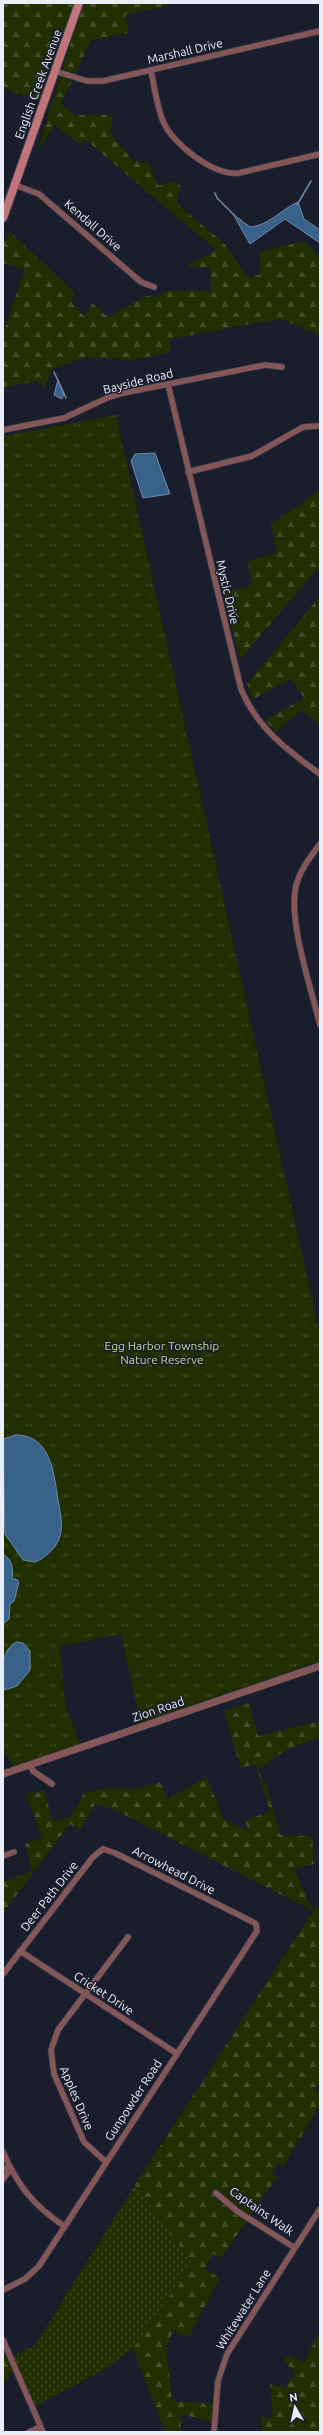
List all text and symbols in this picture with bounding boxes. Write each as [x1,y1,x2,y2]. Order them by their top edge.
street label: English Creek Avenue [12,27,64,141]
street label: Marshall Drive [146,36,224,66]
street label: Kendall Drive [62,197,124,253]
street label: Bayside Road [102,366,174,396]
street label: Mystic Drive [214,559,242,625]
park label: Egg Harbor Township Nature Reserve [105,1339,219,1366]
street label: Zion Road [130,1694,186,1724]
street label: Arrowhead Drive [131,1844,217,1896]
street label: Deer Path Drive [18,1859,80,1933]
street label: Cricket Drive [72,1969,136,2017]
street label: Gunpowder Road [102,2057,164,2143]
street label: Apples Drive [58,2064,96,2132]
street label: Captains Walk [227,2184,297,2238]
street label: Whitewater Lane [213,2267,273,2351]
north arrow [275,2387,315,2427]
text: N [288,2391,298,2404]

